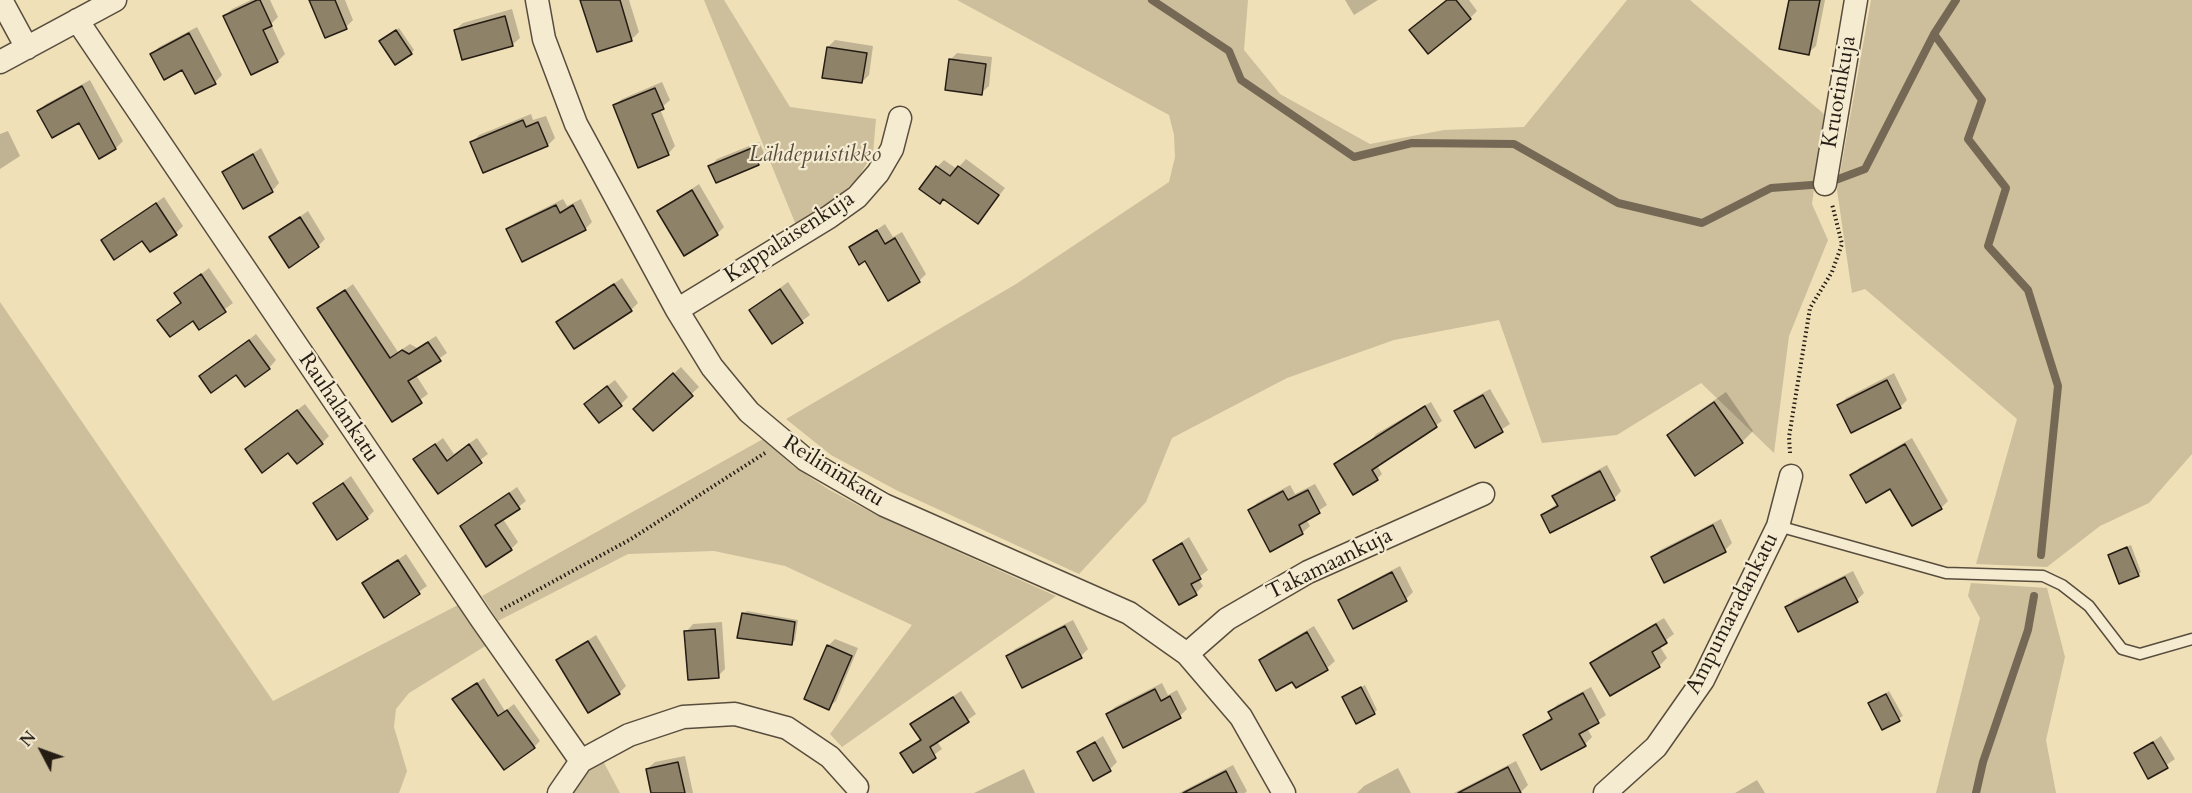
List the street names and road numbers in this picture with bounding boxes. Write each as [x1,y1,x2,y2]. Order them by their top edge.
street label: Kruotinkuja [1817,34,1863,150]
street label: Kappalaisenkuja [720,186,860,290]
street label: Rauhalankatu [292,348,384,468]
street label: Reilininkatu [777,430,889,514]
street label: Takamaankuja [1263,523,1397,607]
street label: Ampumaradankatu [1681,529,1785,699]

